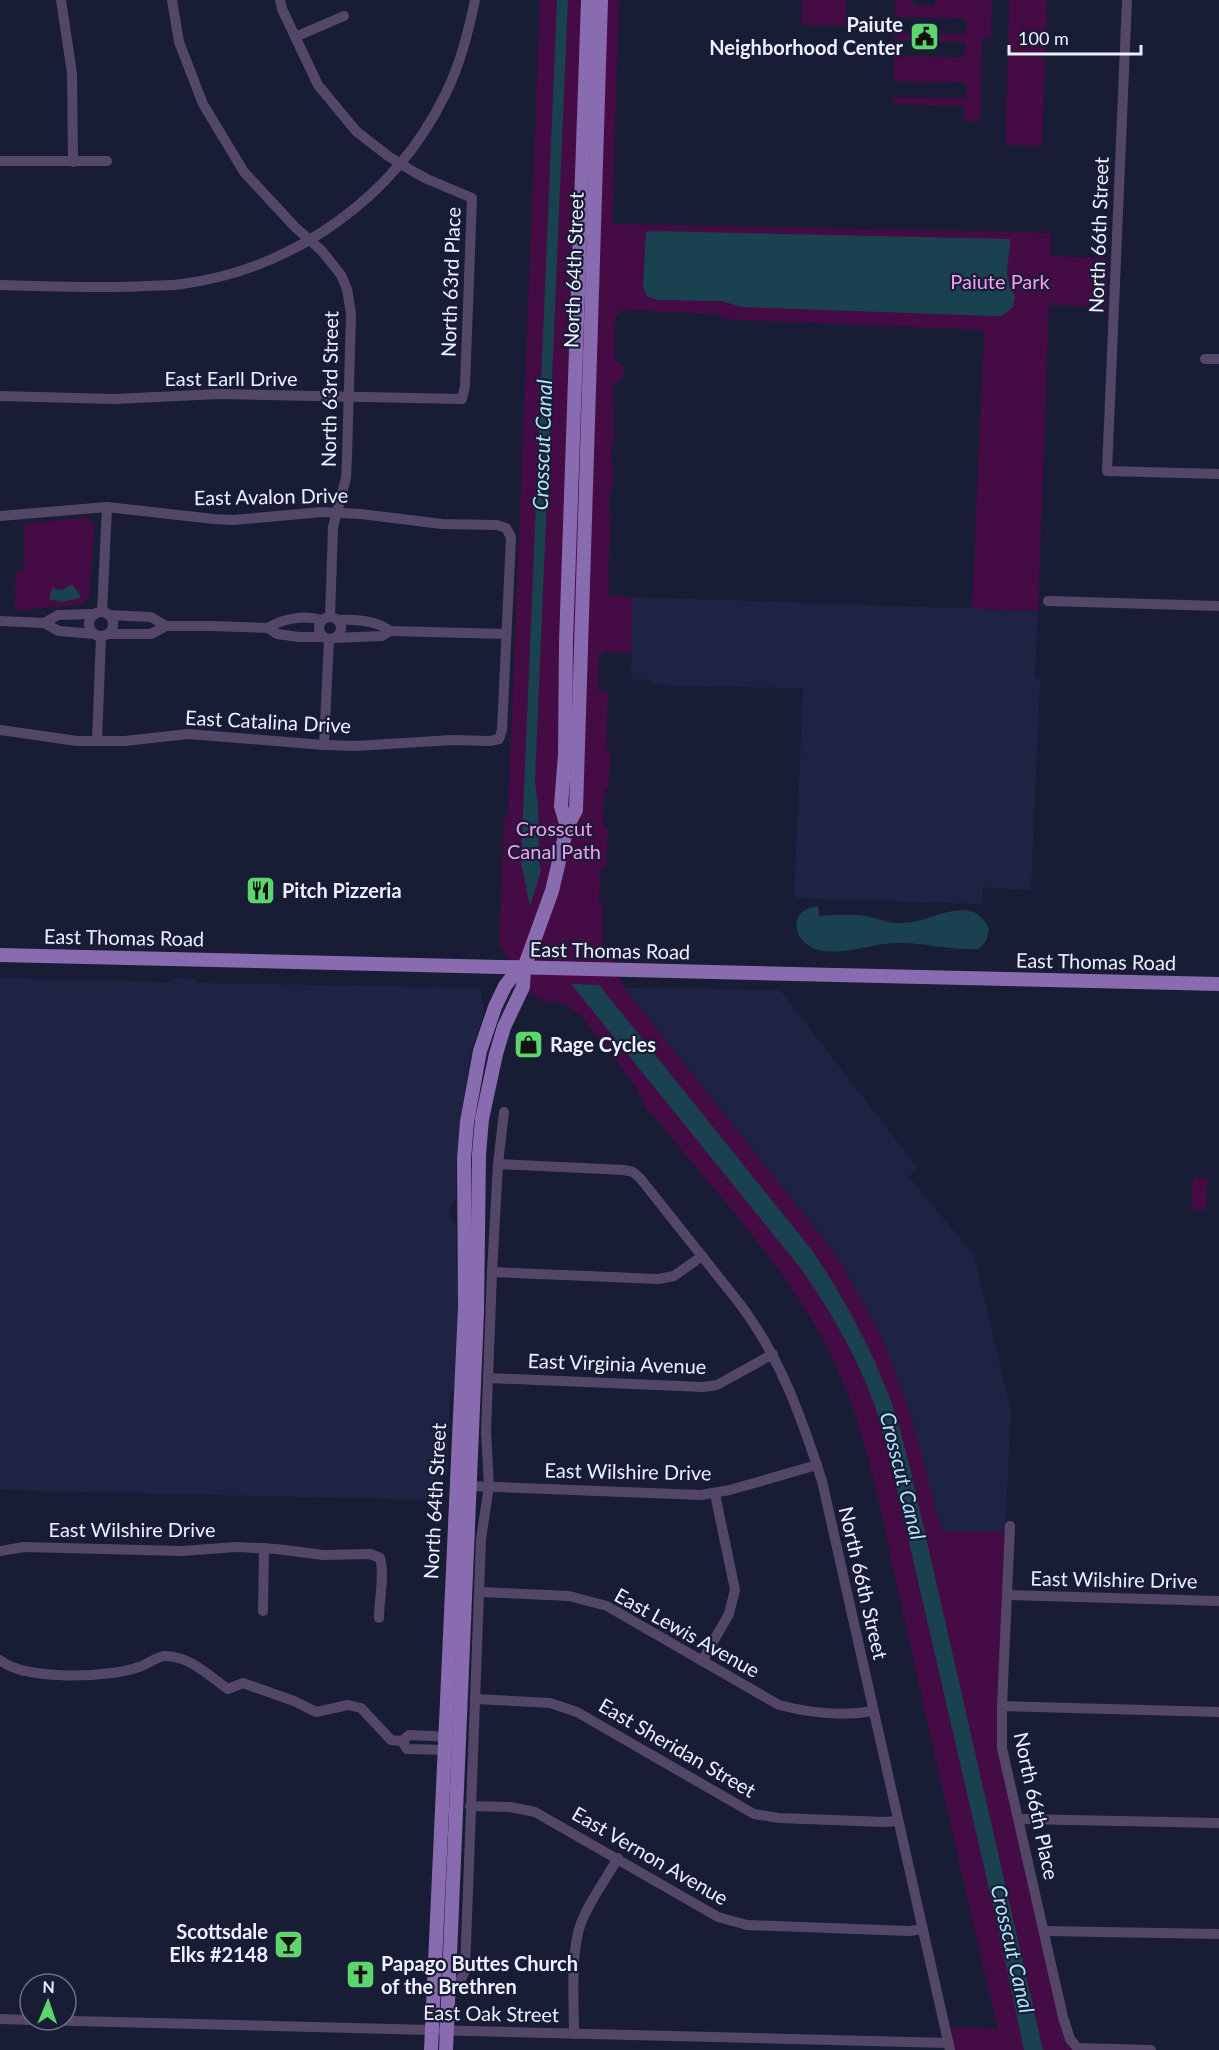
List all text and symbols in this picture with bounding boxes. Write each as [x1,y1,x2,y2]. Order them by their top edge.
place label: Paiute Neighborhood Center [709,12,904,59]
scale bar [1009,18,1141,56]
public building icon: Paiute Neighborhood Center [908,20,940,52]
text: 100 m [1018,27,1069,49]
street label: North 66th Street [1083,156,1113,314]
street label: North 64th Street [558,191,588,349]
street label: North 63rd Place [435,207,465,357]
park label: Paiute Park [950,269,1051,293]
street label: North 63rd Street [316,311,342,467]
street label: East Earll Drive [164,366,298,390]
water label: Crosscut Canal [527,379,556,511]
street label: East Avalon Drive [194,483,348,509]
street label: East Catalina Drive [185,705,352,737]
park label: Crosscut Canal Path [507,816,601,863]
restaurant icon: Pitch Pizzeria [245,875,277,907]
place label: Pitch Pizzeria [282,878,402,902]
street label: East Thomas Road [44,924,204,950]
street label: East Thomas Road [530,937,690,963]
street label: East Thomas Road [1016,948,1176,974]
shop icon: Rage Cycles [513,1029,545,1061]
place label: Rage Cycles [550,1032,656,1056]
street label: East Virginia Avenue [527,1348,707,1378]
water label: Crosscut Canal [876,1409,931,1542]
street label: North 64th Street [418,1422,450,1580]
street label: East Wilshire Drive [544,1458,712,1484]
street label: North 66th Street [835,1504,893,1662]
street label: East Wilshire Drive [48,1517,216,1541]
street label: East Wilshire Drive [1030,1566,1198,1592]
street label: East Lewis Avenue [611,1582,764,1682]
street label: East Sheridan Street [595,1693,760,1802]
street label: North 66th Place [1010,1730,1064,1882]
street label: East Vernon Avenue [568,1801,733,1909]
water label: Crosscut Canal [987,1882,1040,2015]
place label: Scottsdale Elks #2148 [169,1919,268,1966]
bar icon: Scottsdale Elks #2148 [273,1928,305,1960]
place label: Papago Buttes Church of the Brethren [381,1951,578,1998]
church icon: Papago Buttes Church of the Brethren [344,1959,376,1991]
north arrow [18,1972,78,2032]
text: N [42,1977,55,1996]
street label: East Oak Street [423,2000,559,2026]

